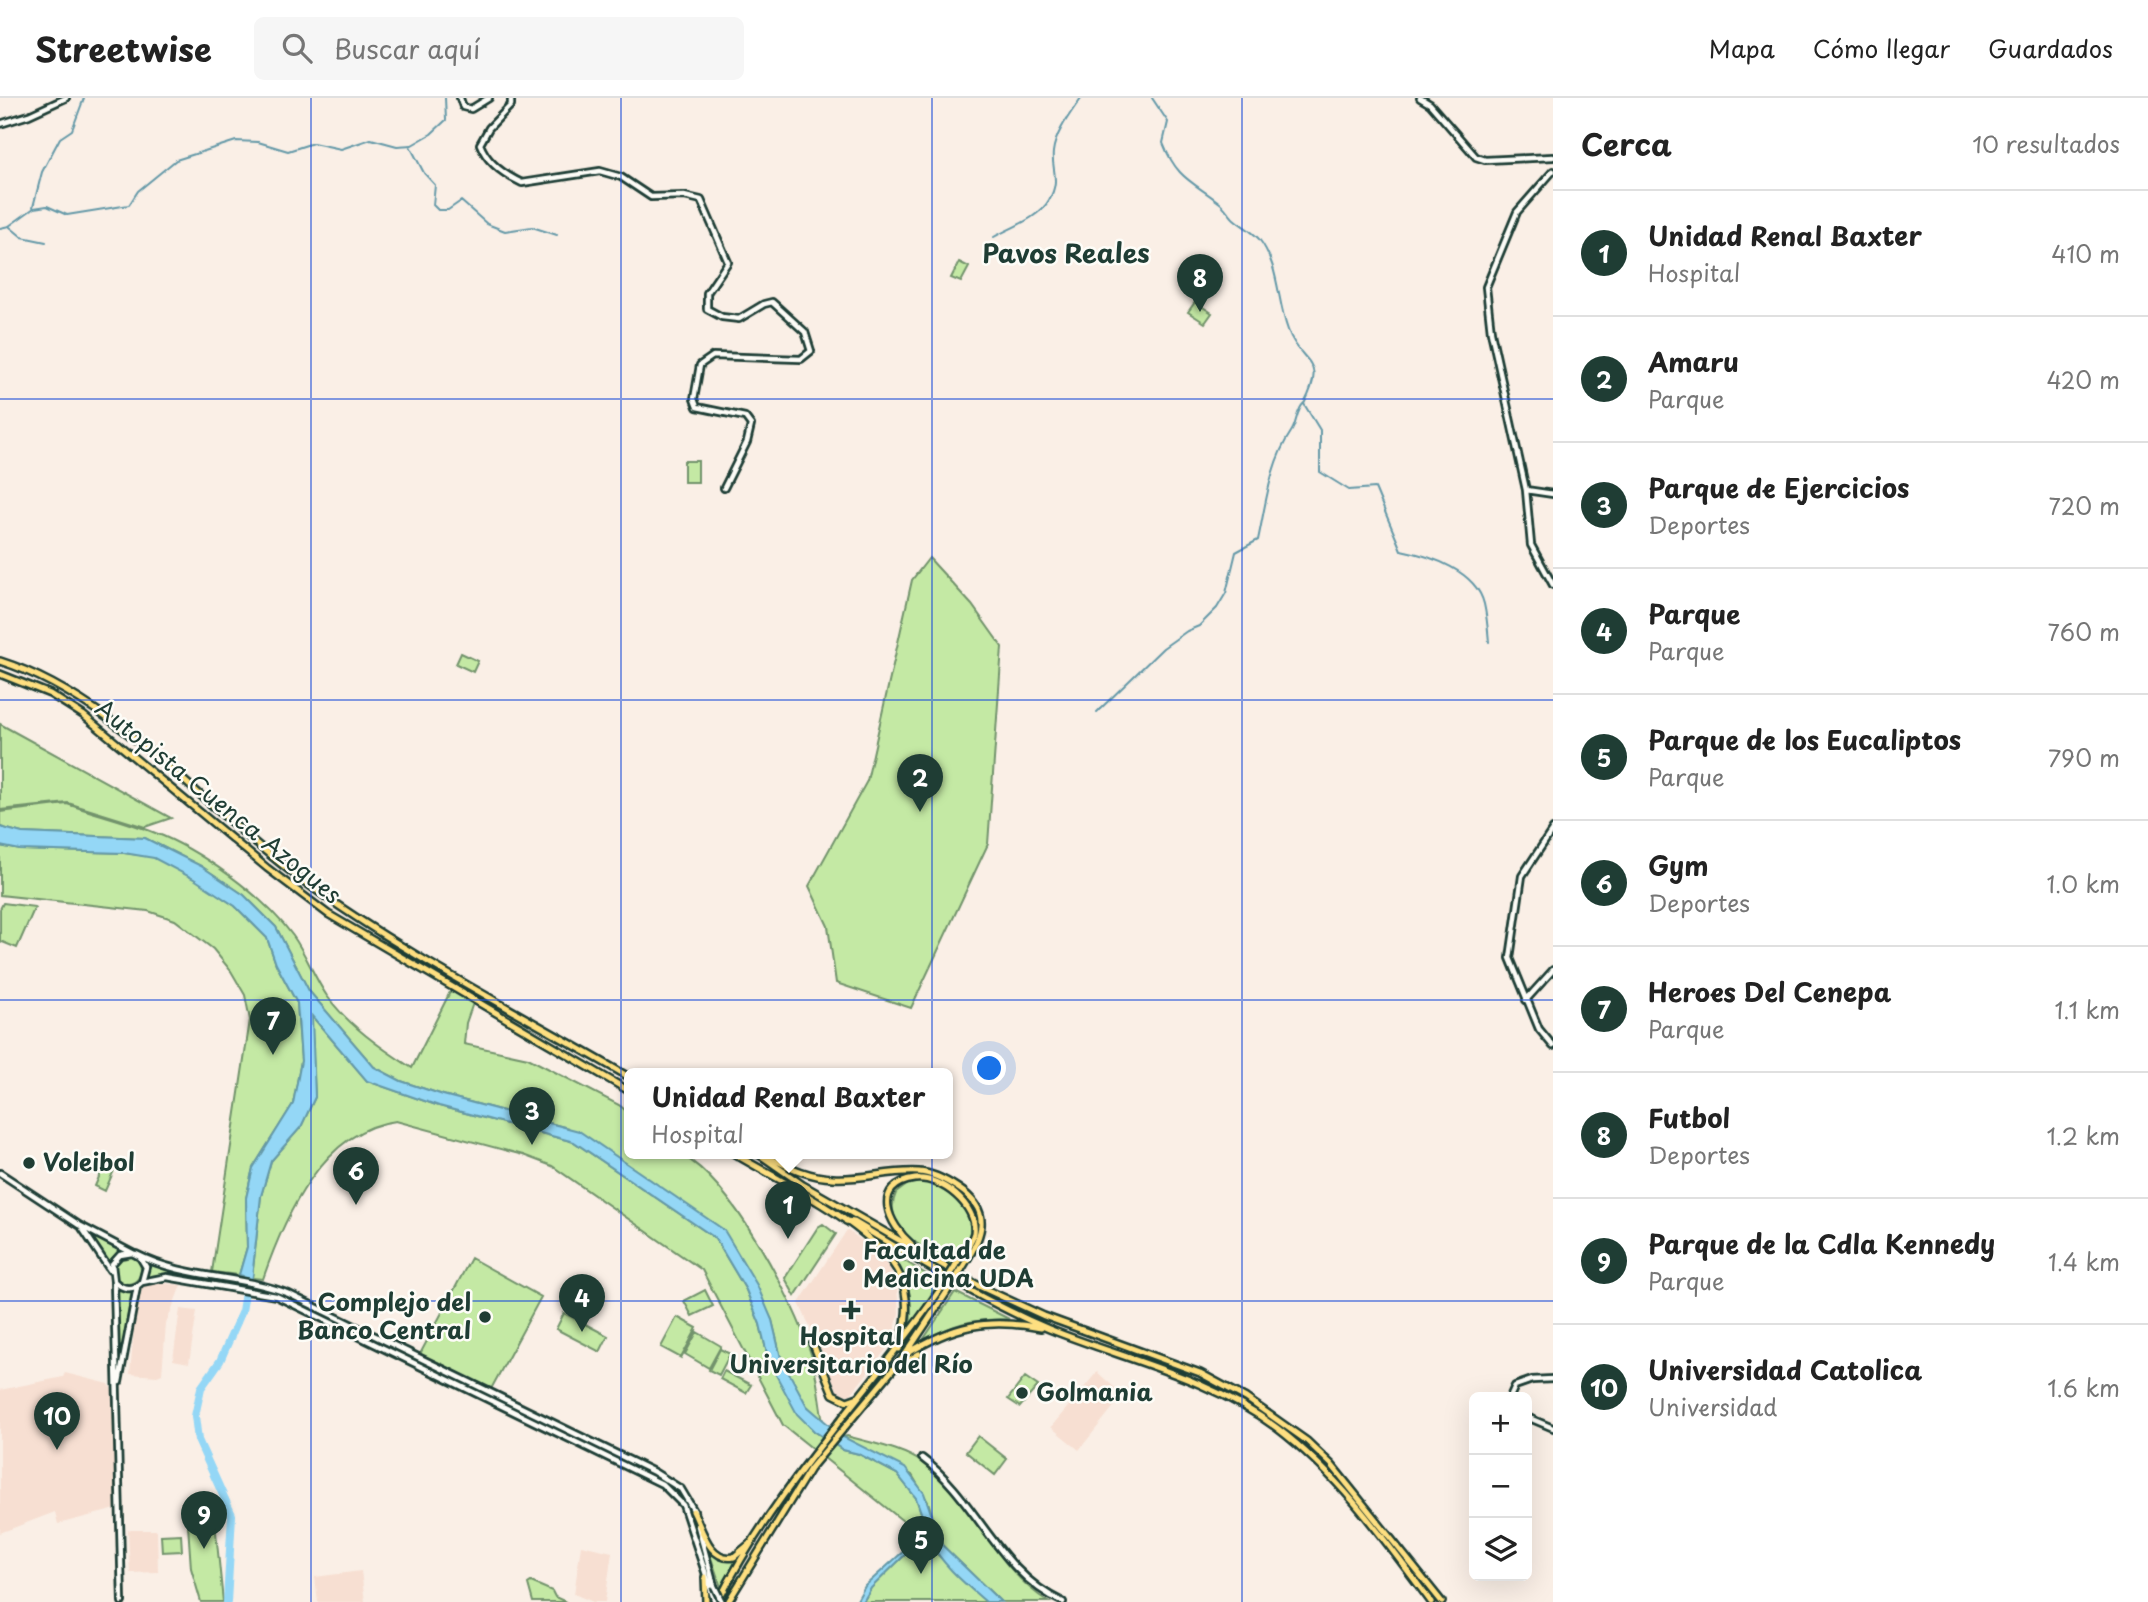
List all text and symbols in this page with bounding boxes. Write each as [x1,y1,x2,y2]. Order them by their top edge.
search box [254,17,744,80]
text: Streetwise [35,23,212,73]
icon: search [278,29,316,67]
text: Buscar aquí [334,29,480,68]
text: Mapa [1709,30,1775,66]
text: Cómo llegar [1813,30,1950,66]
text: Guardados [1988,30,2113,66]
text: Cerca [1581,121,1672,166]
text: 10 resultados [1972,126,2120,161]
text: Unidad Renal Baxter [1648,216,1922,255]
district label: Pavos Reales [982,233,1150,272]
text: 1 [1599,236,1610,271]
text: 410 m [2051,236,2120,271]
pin: 8 [1177,254,1223,312]
text: Hospital [1648,255,1740,290]
text: Amaru [1648,342,1739,381]
text: 2 [1596,362,1612,397]
text: 420 m [2046,362,2120,397]
text: Parque [1648,381,1725,416]
text: Parque de Ejercicios [1648,468,1910,507]
text: 3 [1596,488,1612,523]
text: 720 m [2048,488,2120,523]
text: Deportes [1648,507,1750,542]
text: Parque [1648,594,1740,633]
text: 4 [1596,614,1612,649]
text: 760 m [2048,614,2120,649]
text: Parque [1648,633,1725,668]
street label: Autopista Cuenca Azogues [88,690,350,911]
text: Parque de los Eucaliptos [1648,720,1961,759]
text: 5 [1597,740,1611,775]
text: 790 m [2048,740,2120,775]
pin: 2 [897,754,943,812]
text: Parque [1648,759,1725,794]
text: Gym [1648,846,1708,885]
text: 6 [1596,866,1612,901]
text: 1.0 km [2047,866,2120,901]
text: Deportes [1648,885,1750,920]
text: Heroes Del Cenepa [1648,972,1891,1011]
text: 7 [1597,992,1611,1027]
text: 1.1 km [2054,992,2120,1027]
pin: 7 [250,997,296,1055]
text: Parque [1648,1011,1725,1046]
your location [972,1051,1006,1085]
popup [624,1068,953,1159]
text: Unidad Renal Baxter [652,1077,925,1116]
pin: 3 [509,1087,555,1145]
text: Futbol [1648,1098,1730,1137]
text: Hospital [652,1116,744,1151]
text: 8 [1597,1118,1611,1153]
text: 1.2 km [2047,1118,2120,1153]
text: Deportes [1648,1137,1750,1172]
place label: Voleibol [43,1143,135,1179]
pin: 6 [333,1147,379,1205]
marker: Voleibol [21,1155,37,1171]
pin: 1 [765,1181,811,1239]
text: Parque de la Cdla Kennedy [1648,1224,1995,1263]
place label: Facultad de Medicina UDA [863,1231,1034,1295]
text: 9 [1597,1244,1611,1279]
text: 1.4 km [2048,1244,2120,1279]
marker: Facultad de Medicina UDA [841,1257,857,1273]
text: Parque [1648,1263,1725,1298]
pin: 4 [559,1274,605,1332]
place label: Complejo del Banco Central [297,1283,471,1347]
marker: Hospital Universitario del Río [841,1300,861,1320]
marker: Complejo del Banco Central [477,1309,493,1325]
place label: Hospital Universitario del Río [729,1317,973,1381]
text: Universidad Catolica [1648,1350,1922,1389]
text: 10 [1590,1370,1618,1405]
text: 1.6 km [2047,1370,2120,1405]
place label: Golmania [1036,1373,1153,1409]
marker: Golmania [1014,1385,1030,1401]
text: Universidad [1648,1389,1777,1424]
pin: 10 [34,1392,80,1450]
map controls [1469,1392,1532,1581]
button: + [1469,1392,1532,1455]
button: − [1469,1455,1532,1518]
pin: 9 [181,1491,227,1549]
pin: 5 [898,1516,944,1574]
button: layers [1469,1518,1532,1581]

